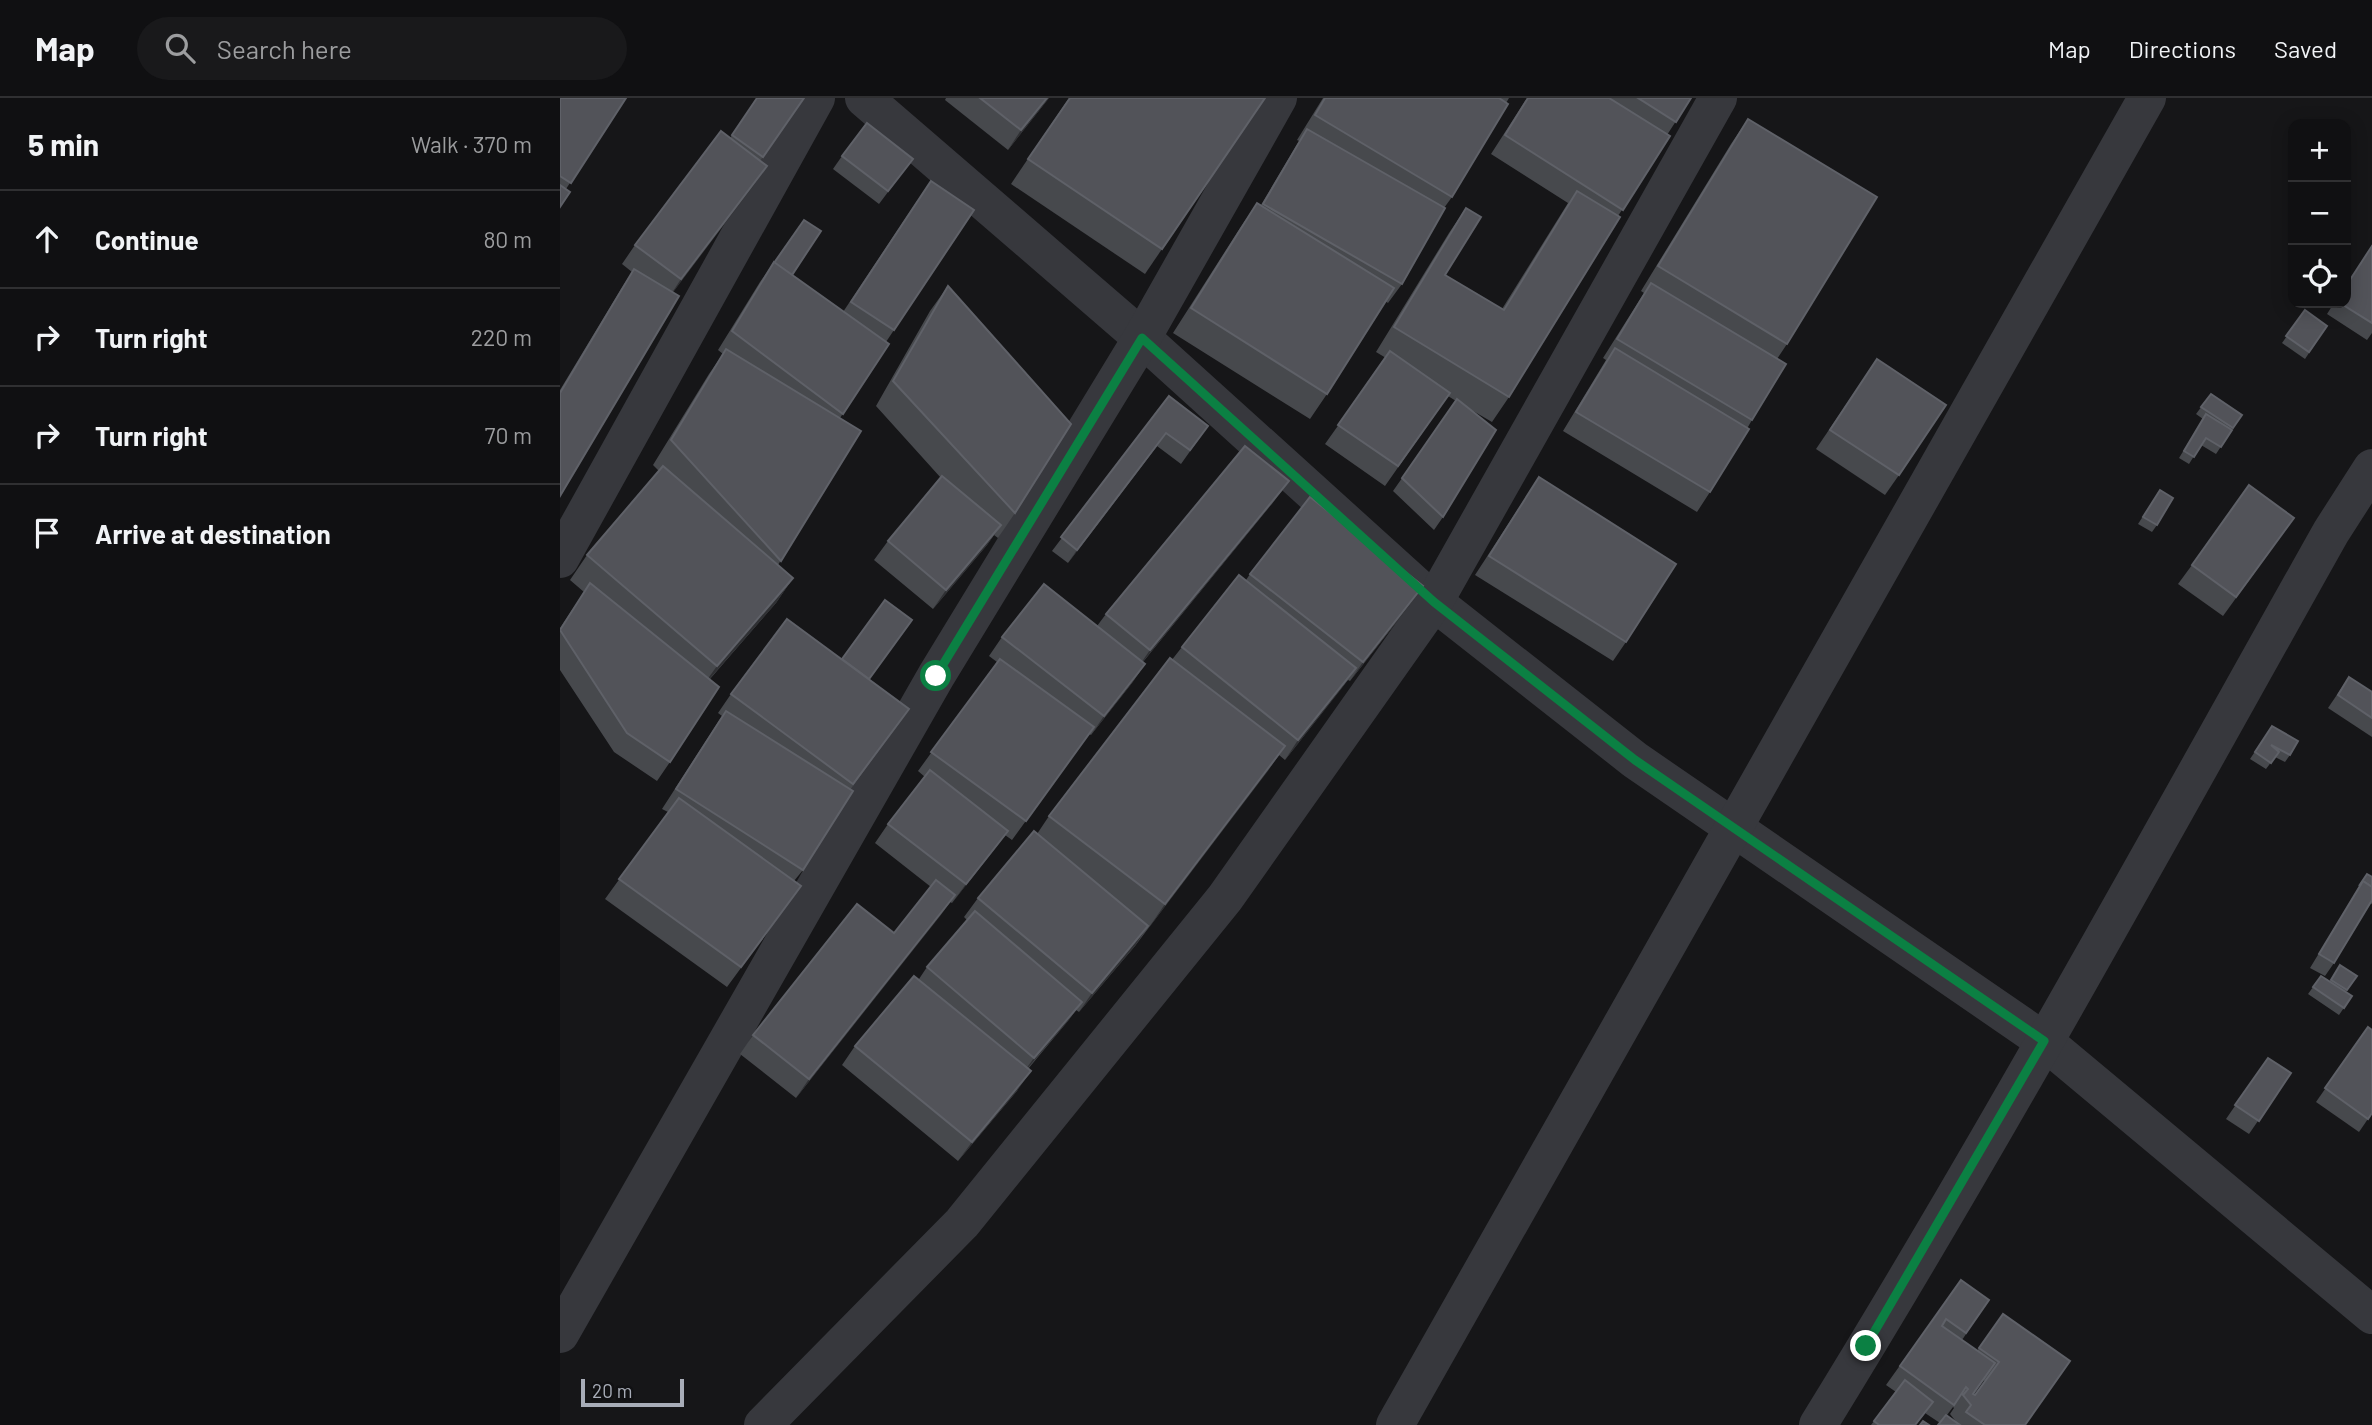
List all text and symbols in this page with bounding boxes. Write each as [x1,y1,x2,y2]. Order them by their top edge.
search box [137,17,627,80]
text: Map [35,28,95,68]
icon: search [161,29,199,67]
text: Search here [217,33,352,64]
text: Map [2048,34,2091,63]
text: Directions [2129,34,2236,63]
text: Saved [2274,34,2337,63]
map controls [2288,119,2351,308]
button: + [2288,119,2351,182]
text: 5 min [28,126,99,162]
text: Walk · 370 m [411,130,532,158]
button: − [2288,182,2351,245]
icon: ahead [28,220,66,258]
text: Continue [95,224,199,255]
text: 80 m [483,225,532,253]
button: locate [2288,245,2351,308]
icon: right [28,318,66,356]
text: Turn right [95,322,208,353]
text: 220 m [471,323,532,351]
icon: right [28,416,66,454]
text: Turn right [95,420,208,451]
text: 70 m [485,421,532,449]
icon: arrive [28,514,66,552]
text: Arrive at destination [95,518,331,549]
route start [920,660,951,691]
route end [1850,1330,1881,1361]
scale bar [581,1376,684,1408]
text: 20 m [592,1379,632,1402]

